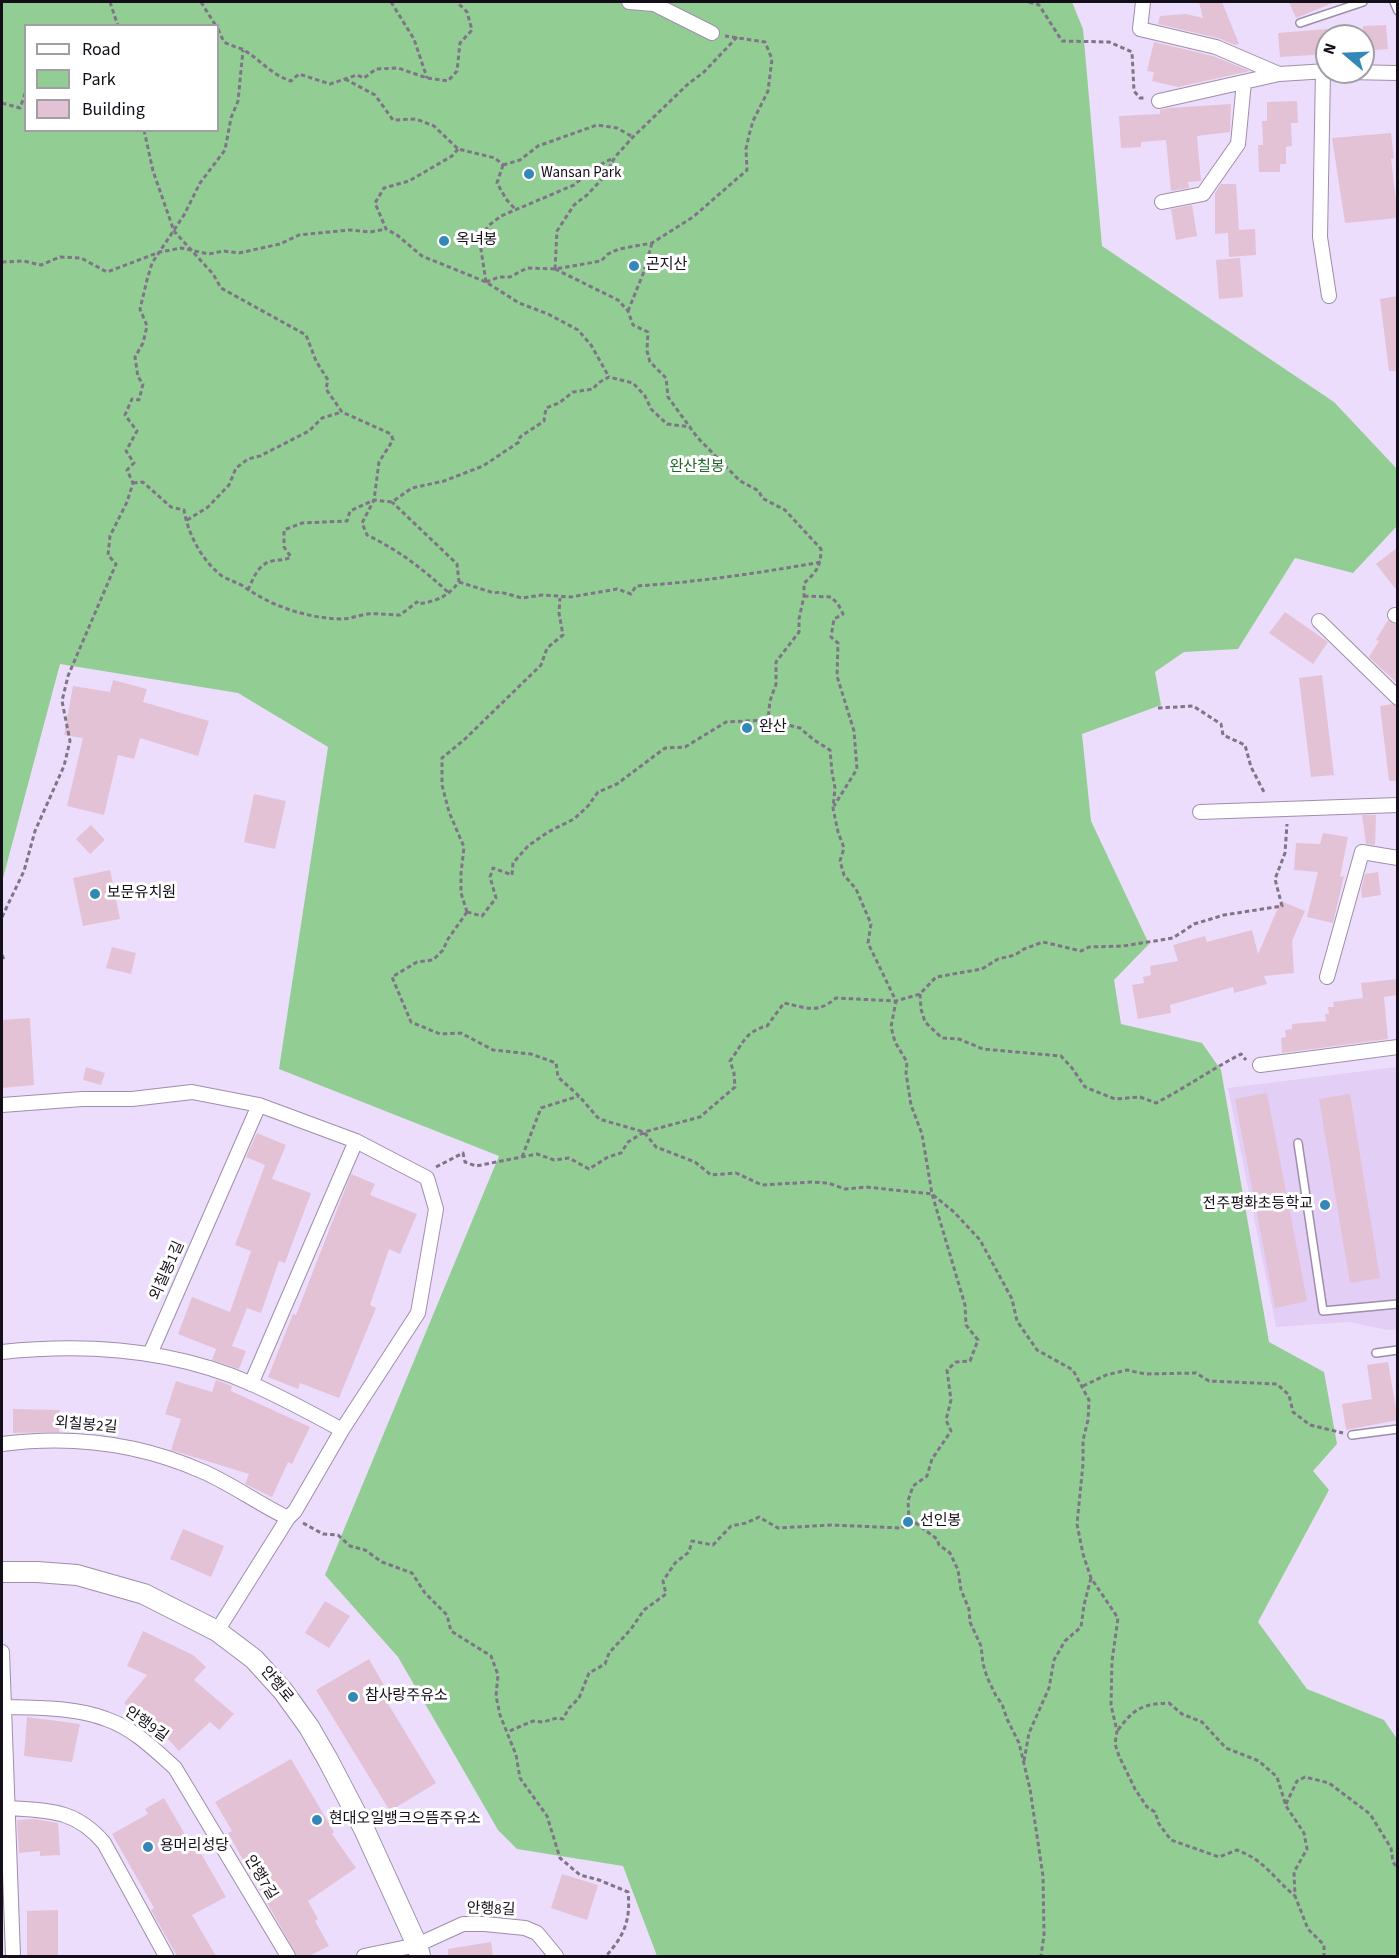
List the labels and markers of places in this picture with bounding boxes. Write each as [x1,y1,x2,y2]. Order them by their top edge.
place label: Wansan Park [541,165,621,183]
marker: Wansan Park [522,167,536,181]
place label: 옥녀봉 [456,232,497,250]
marker: 옥녀봉 [437,234,451,248]
place label: 곤지산 [646,257,687,275]
marker: 곤지산 [627,259,641,273]
place label: 완산 [759,719,787,737]
marker: 완산 [740,721,754,735]
place label: 보문유치원 [107,885,176,903]
marker: 보문유치원 [88,887,102,901]
place label: 전주평화초등학교 [1203,1196,1313,1214]
marker: 전주평화초등학교 [1318,1198,1332,1212]
place label: 선인봉 [920,1513,961,1531]
marker: 선인봉 [901,1515,915,1529]
place label: 참사랑주유소 [365,1688,448,1706]
marker: 참사랑주유소 [346,1690,360,1704]
place label: 현대오일뱅크으뜸주유소 [329,1811,481,1829]
marker: 현대오일뱅크으뜸주유소 [310,1813,324,1827]
place label: 용머리성당 [160,1838,229,1856]
marker: 용머리성당 [141,1840,155,1854]

